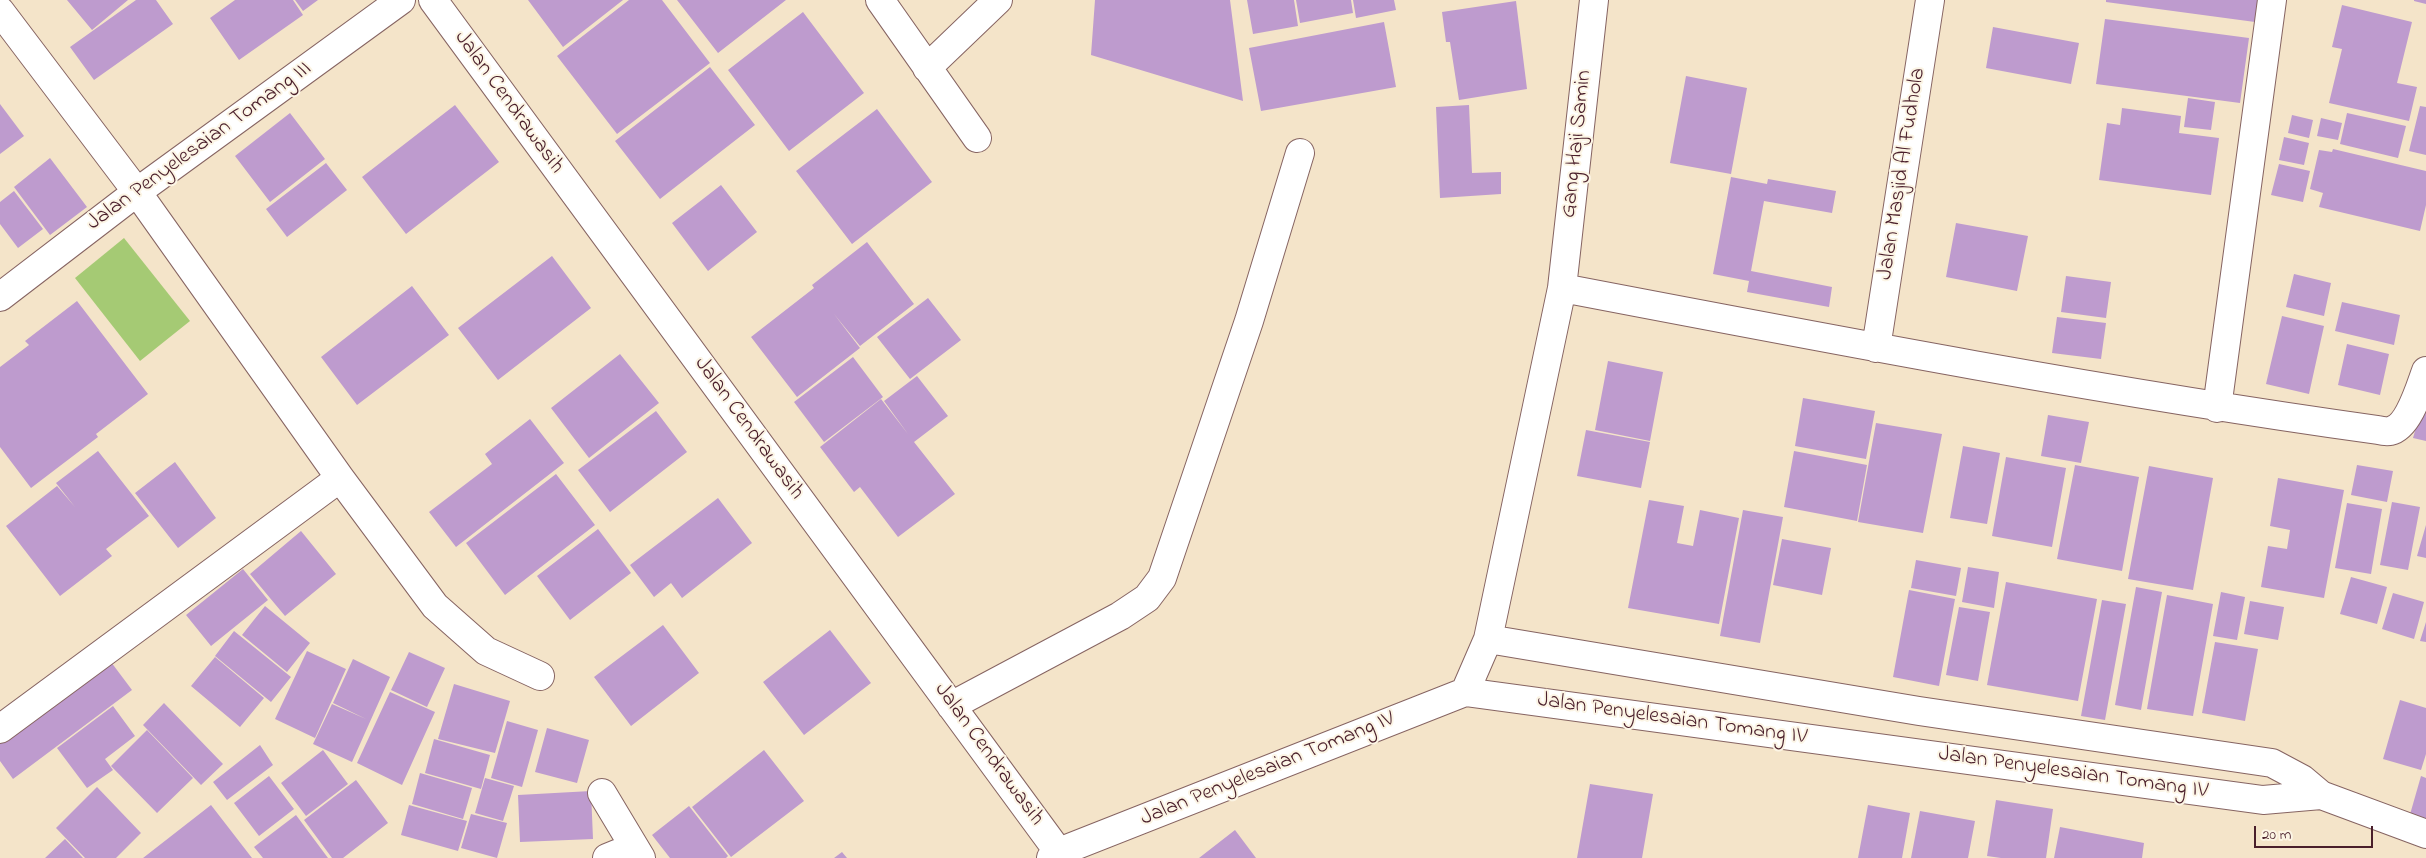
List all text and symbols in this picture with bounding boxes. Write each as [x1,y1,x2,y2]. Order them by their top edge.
street label: Jalan Cendrawasih [447,26,569,180]
street label: Jalan Penyelesaian Tomang III [82,57,318,237]
street label: Jalan Masjid Al Fudhola [1873,66,1933,282]
street label: Gang Haji Samin [1557,69,1599,219]
street label: Jalan Cendrawasih [687,352,809,506]
street label: Jalan Cendrawasih [927,678,1049,832]
street label: Jalan Penyelesaian Tomang IV [1536,688,1808,752]
street label: Jalan Penyelesaian Tomang IV [1137,707,1399,833]
street label: Jalan Penyelesaian Tomang IV [1937,742,2209,806]
scale bar [2256,816,2375,848]
text: 20 m [2262,824,2291,846]

